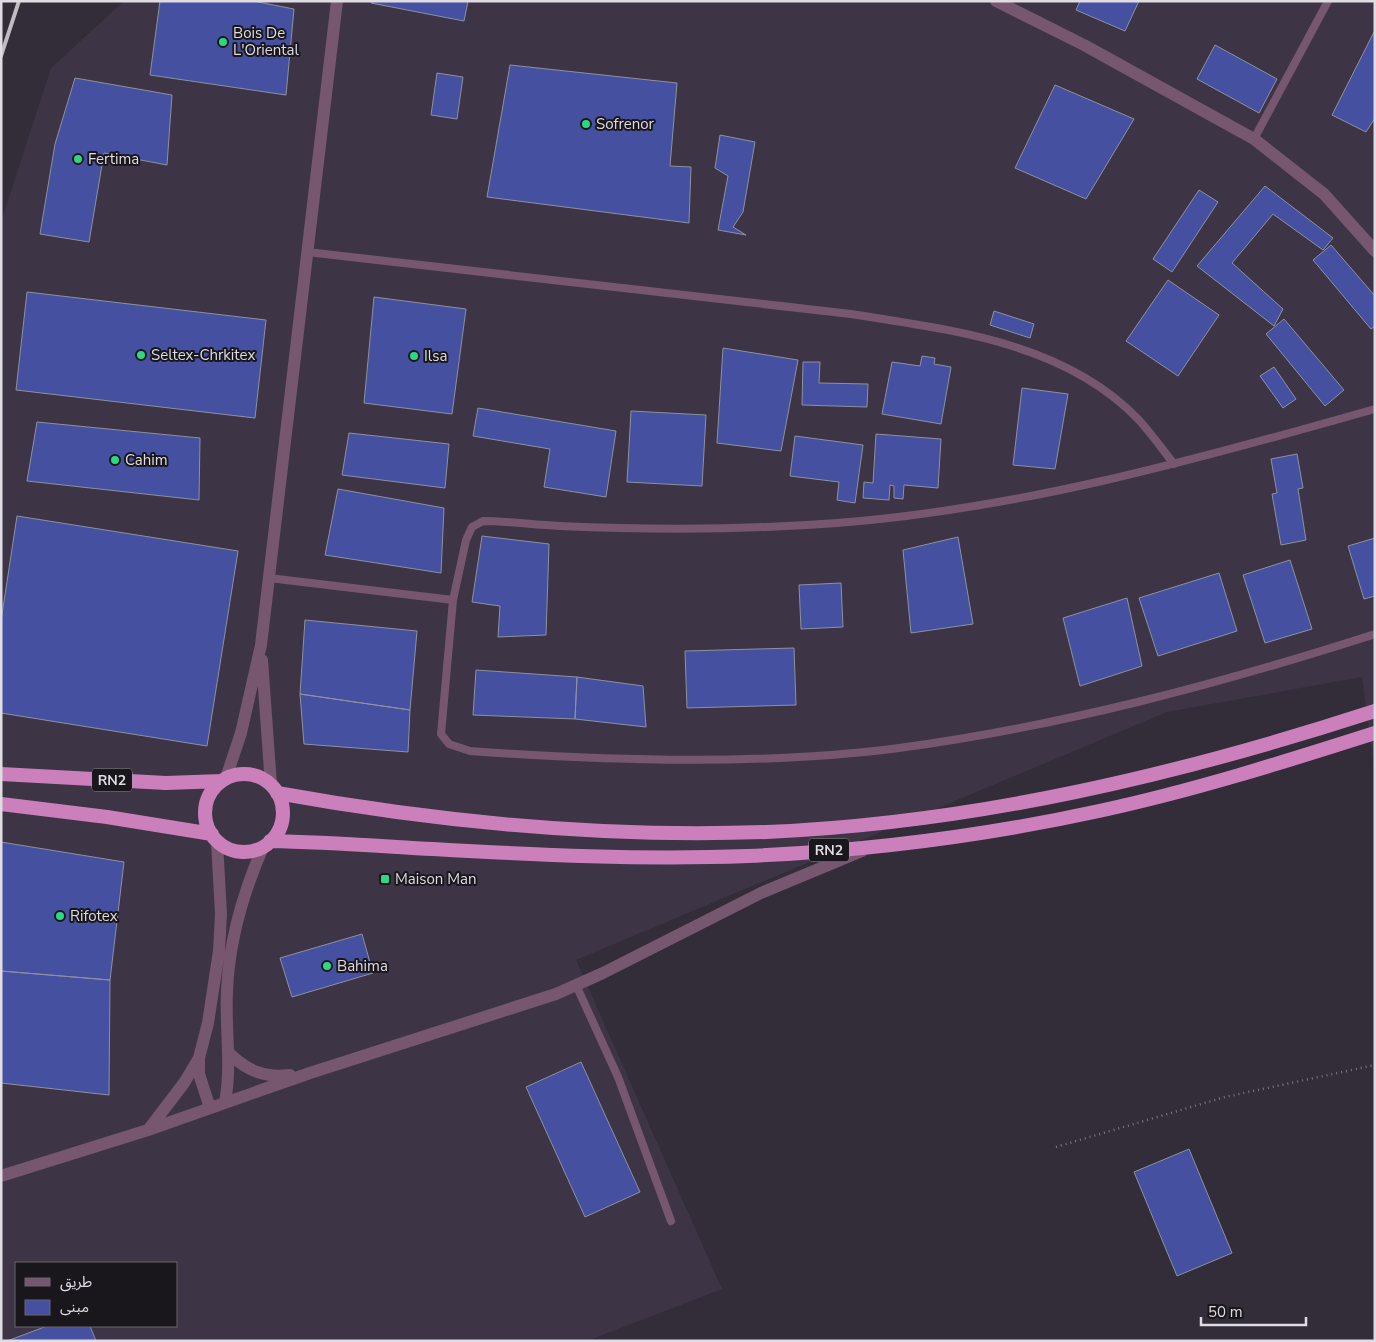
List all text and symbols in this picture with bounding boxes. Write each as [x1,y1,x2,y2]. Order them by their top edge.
place label: Bois De L'Oriental [233,23,300,60]
marker: Bois De L'Oriental [217,36,229,48]
place label: Sofrenor [596,114,655,134]
marker: Sofrenor [580,118,592,130]
place label: Fertima [88,149,139,169]
marker: Fertima [72,153,84,165]
place label: Seltex-Chrkitex [151,345,255,365]
place label: Ilsa [424,346,447,366]
marker: Seltex-Chrkitex [135,349,147,361]
marker: Ilsa [408,350,420,362]
place label: Cahim [125,450,168,470]
marker: Cahim [109,454,121,466]
road number: RN2 [92,768,132,792]
road number: RN2 [809,838,849,862]
place label: Maison Man [395,869,476,889]
marker: Maison Man [379,873,391,885]
place label: Rifotex [70,906,118,926]
marker: Rifotex [54,910,66,922]
place label: Bahima [337,956,388,976]
marker: Bahima [321,960,333,972]
legend [15,1262,178,1327]
text: طريق [60,1272,92,1292]
scale bar [1201,1294,1306,1326]
text: مبنى [60,1297,89,1317]
text: 50 m [1208,1302,1243,1322]

